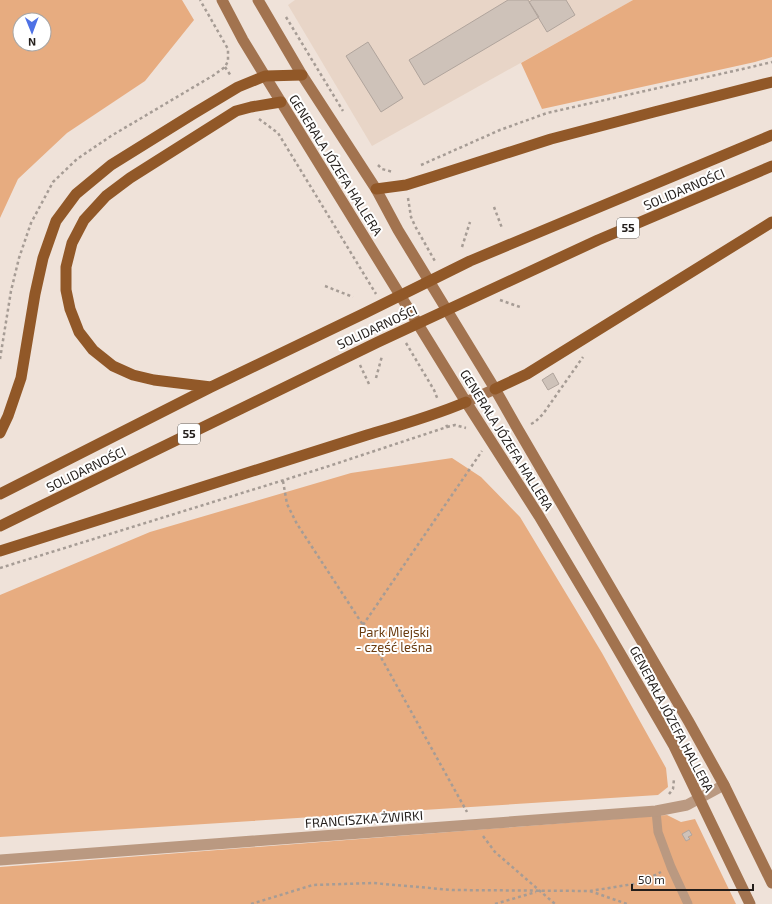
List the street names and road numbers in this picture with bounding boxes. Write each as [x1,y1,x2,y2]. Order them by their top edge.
street label: GENERAŁA JÓZEFA HALLERA [286,91,387,239]
street label: SOLIDARNOŚCI [641,164,727,213]
road number: 55 [617,218,639,238]
street label: SOLIDARNOŚCI [334,301,420,353]
street label: GENERAŁA JÓZEFA HALLERA [457,366,558,514]
road number: 55 [178,424,200,444]
street label: SOLIDARNOŚCI [43,442,128,495]
street label: GENERAŁA JÓZEFA HALLERA [627,643,718,795]
street label: FRANCISZKA ŻWIRKI [304,807,424,831]

